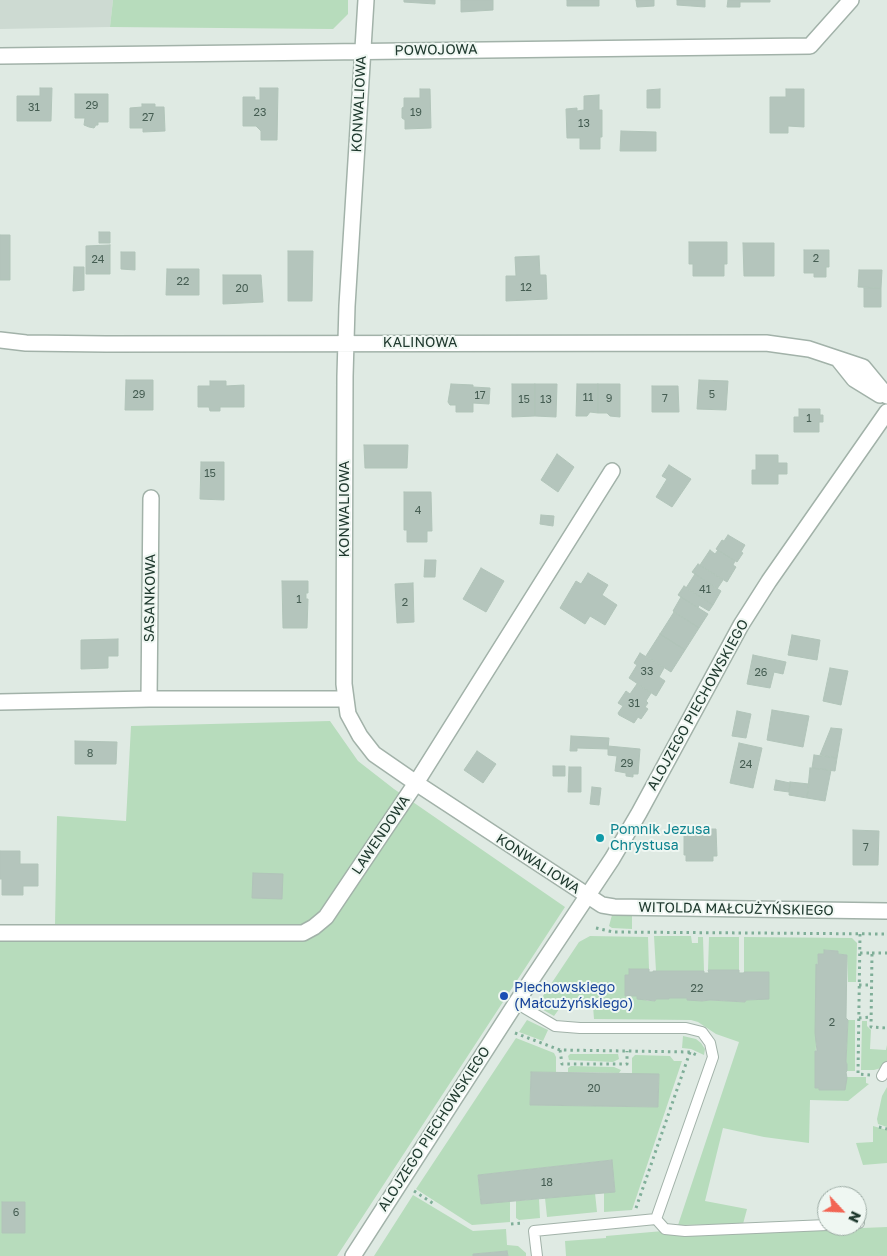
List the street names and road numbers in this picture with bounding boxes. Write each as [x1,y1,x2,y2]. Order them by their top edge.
street label: POWOJOWA [394,41,478,59]
street label: KONWALIOWA [348,55,370,153]
street label: KALINOWA [383,335,457,351]
street label: KONWALIOWA [337,461,353,557]
street label: SASANKOWA [141,554,159,642]
street label: ALOJZEGO PIECHOWSKIEGO [644,617,752,793]
street label: LAWENDOWA [348,792,414,878]
street label: KONWALIOWA [493,831,583,897]
street label: WITOLDA MAŁCUŻYŃSKIEGO [638,899,834,919]
street label: ALOJZEGO PIECHOWSKIEGO [374,1044,494,1214]

